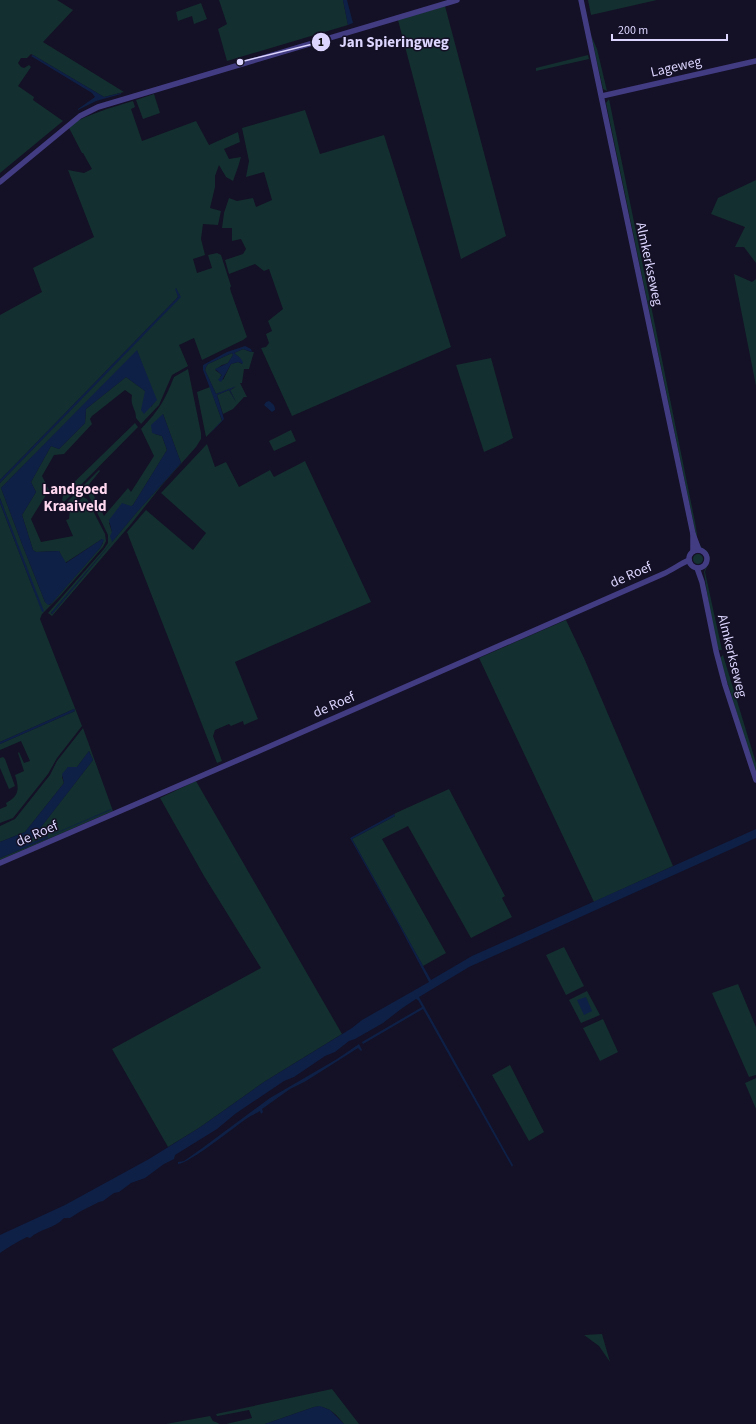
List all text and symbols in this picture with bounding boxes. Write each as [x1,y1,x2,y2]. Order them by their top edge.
scale bar [612,16,727,42]
text: 200 m [618,22,648,39]
callout: Jan Spieringweg [311,28,457,55]
text: Jan Spieringweg [339,32,449,53]
text: 1 [318,34,324,51]
street label: Lageweg [649,51,703,83]
street label: Almkerkseweg [630,220,668,308]
district label: Landgoed Kraaiveld [42,479,108,517]
street label: de Roef [607,557,656,593]
street label: Almkerkseweg [712,612,752,700]
street label: de Roef [310,687,359,723]
street label: de Roef [13,816,62,852]

